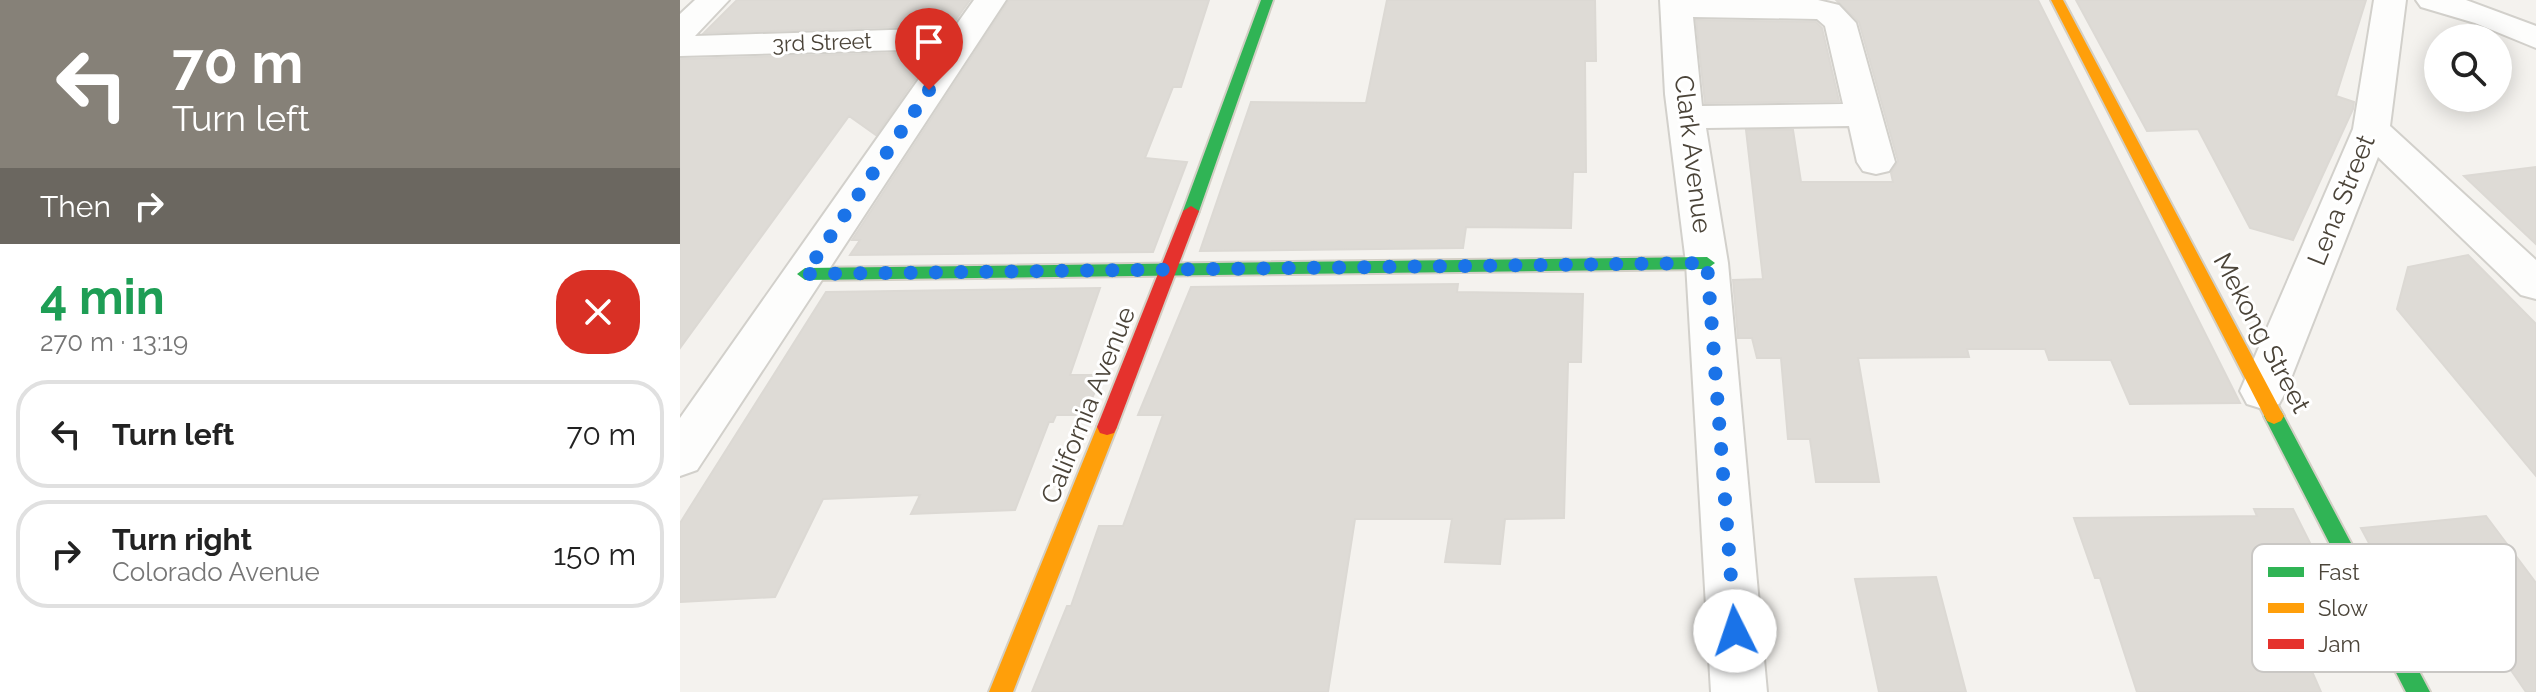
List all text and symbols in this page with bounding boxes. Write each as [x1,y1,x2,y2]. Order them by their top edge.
pin [895,8,963,90]
icon: arrive [907,20,951,64]
map controls [2424,24,2512,112]
button: search [2424,24,2512,112]
street label: 3rd Street [772,27,873,57]
text: 70 m [172,30,303,96]
icon: left [40,32,144,136]
street label: Clark Avenue [1668,73,1718,235]
text: Turn left [172,97,310,139]
street label: Lena Street [2301,130,2381,270]
icon: right [127,184,171,228]
text: Then [40,189,111,224]
street label: Mekong Street [2207,248,2317,418]
text: 4 min [40,269,165,325]
button: close [556,270,640,354]
street label: California Avenue [1035,302,1141,508]
text: 270 m · 13:19 [40,327,188,357]
icon: left [44,412,88,456]
text: Turn left [112,417,234,452]
text: 70 m [566,417,636,452]
text: Turn right [112,522,252,557]
icon: right [44,532,88,576]
text: 150 m [553,537,636,572]
legend [2252,544,2516,672]
text: Colorado Avenue [112,557,320,587]
text: Fast [2318,559,2360,585]
position arrow [1693,589,1777,673]
text: Slow [2318,595,2368,621]
text: Jam [2318,631,2361,657]

